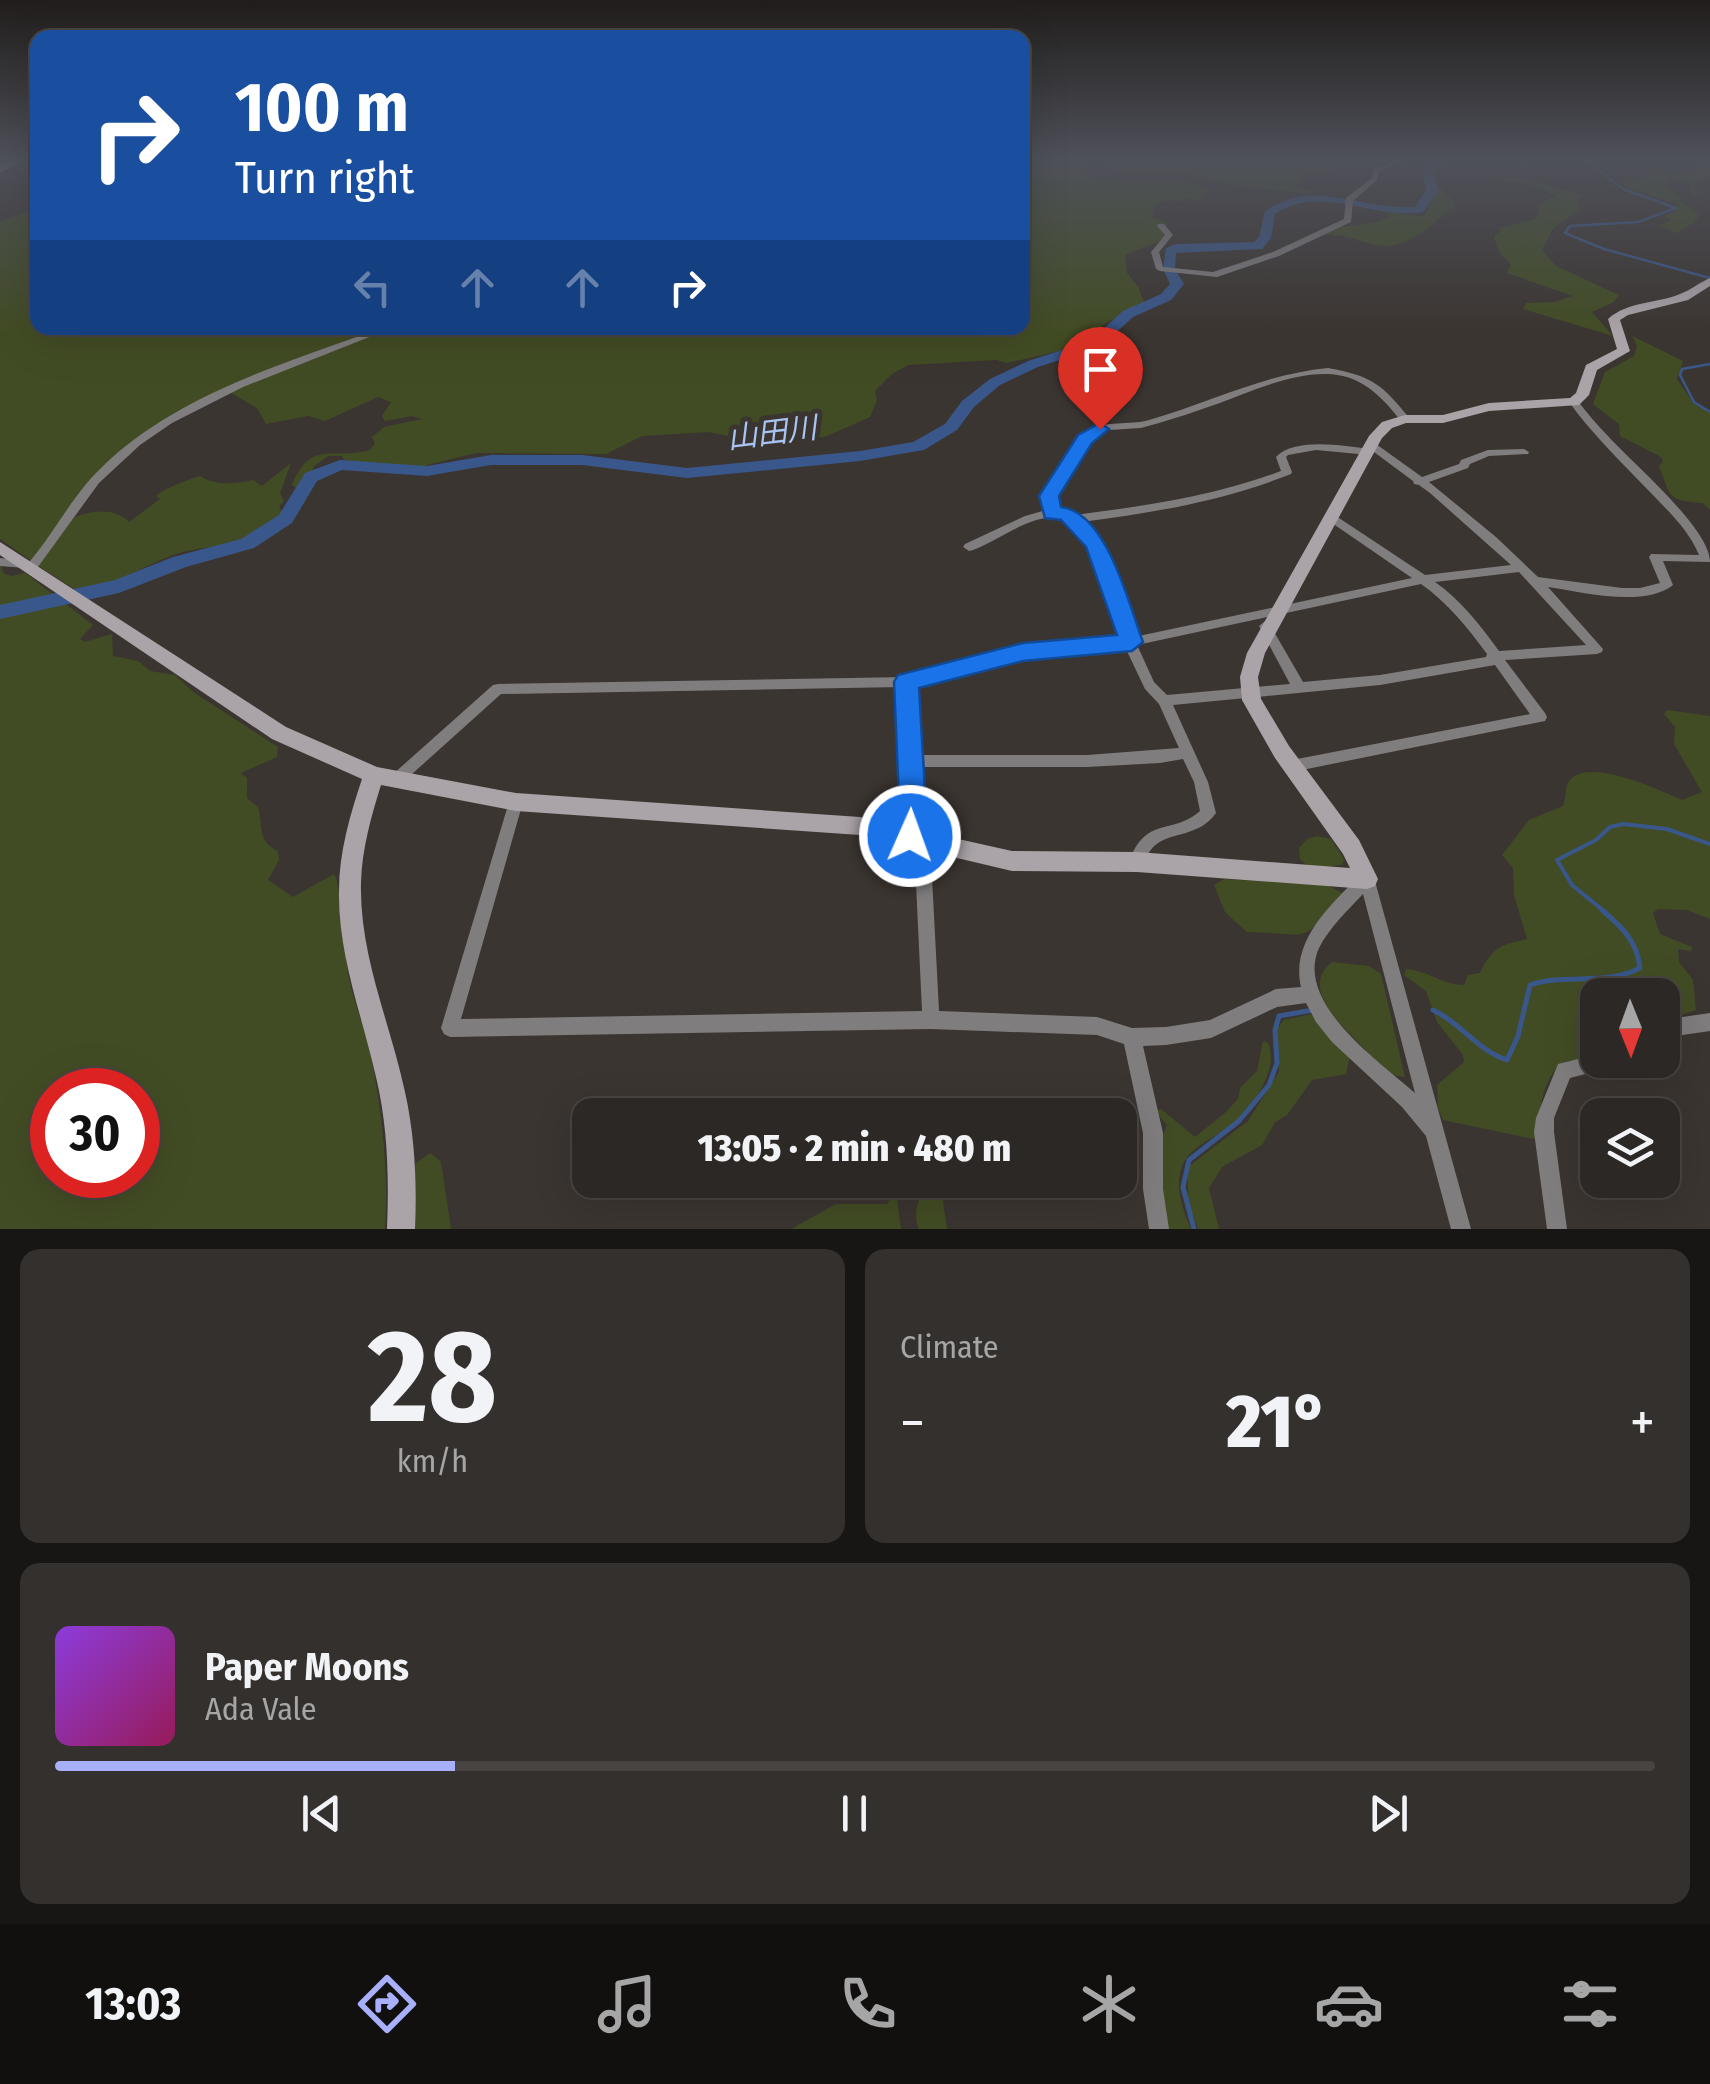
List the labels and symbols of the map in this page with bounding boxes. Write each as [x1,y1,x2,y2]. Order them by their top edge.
pin [1058,327,1143,430]
water label: 山田川 [725,409,822,456]
position arrow [858,784,962,888]
north arrow [1580,978,1680,1078]
speed limit sign: 30 [30,1068,160,1198]

